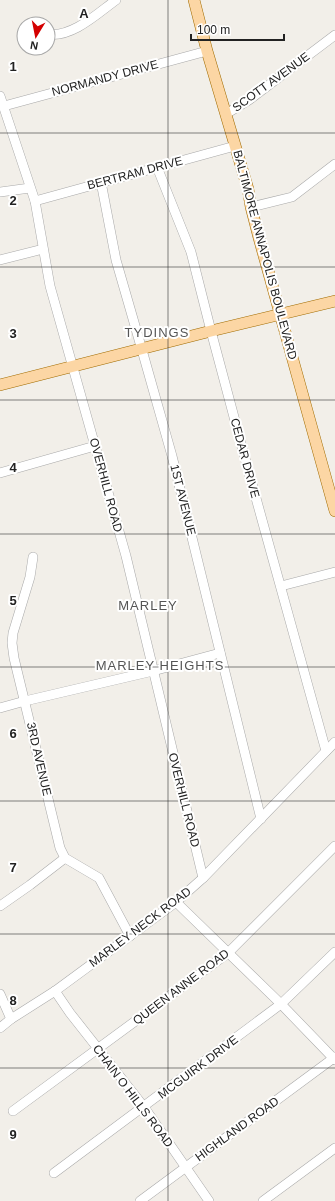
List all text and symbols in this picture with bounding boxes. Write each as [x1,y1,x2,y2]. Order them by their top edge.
text: A [79,6,89,21]
north arrow [16,16,56,56]
scale bar [191,16,284,42]
text: 100 m [197,23,230,37]
text: N [29,39,39,52]
street label: SCOTT AVENUE [230,49,312,115]
street label: NORMANDY DRIVE [50,57,160,99]
text: 1 [9,59,17,74]
street label: BALTIMORE ANNAPOLIS BOULEVARD [230,149,300,362]
street label: BERTRAM DRIVE [86,153,184,193]
text: 2 [9,193,17,208]
district label: TYDINGS [125,325,189,340]
text: 3 [9,326,17,341]
street label: CEDAR DRIVE [228,417,262,499]
street label: OVERHILL ROAD [87,436,125,534]
text: 4 [9,460,17,475]
street label: 1ST AVENUE [167,463,199,537]
text: 5 [9,593,17,608]
district label: MARLEY [118,598,178,613]
district label: MARLEY HEIGHTS [96,658,224,673]
street label: 3RD AVENUE [24,721,54,797]
text: 6 [9,726,17,741]
street label: OVERHILL ROAD [165,751,203,849]
text: 7 [9,860,17,875]
street label: MARLEY NECK ROAD [86,884,194,970]
street label: QUEEN ANNE ROAD [130,946,232,1028]
text: 8 [9,993,17,1008]
street label: MCGUIRK DRIVE [155,1032,241,1102]
street label: CHAIN O HILLS ROAD [90,1042,176,1150]
street label: HIGHLAND ROAD [192,1094,282,1164]
text: 9 [9,1127,17,1142]

